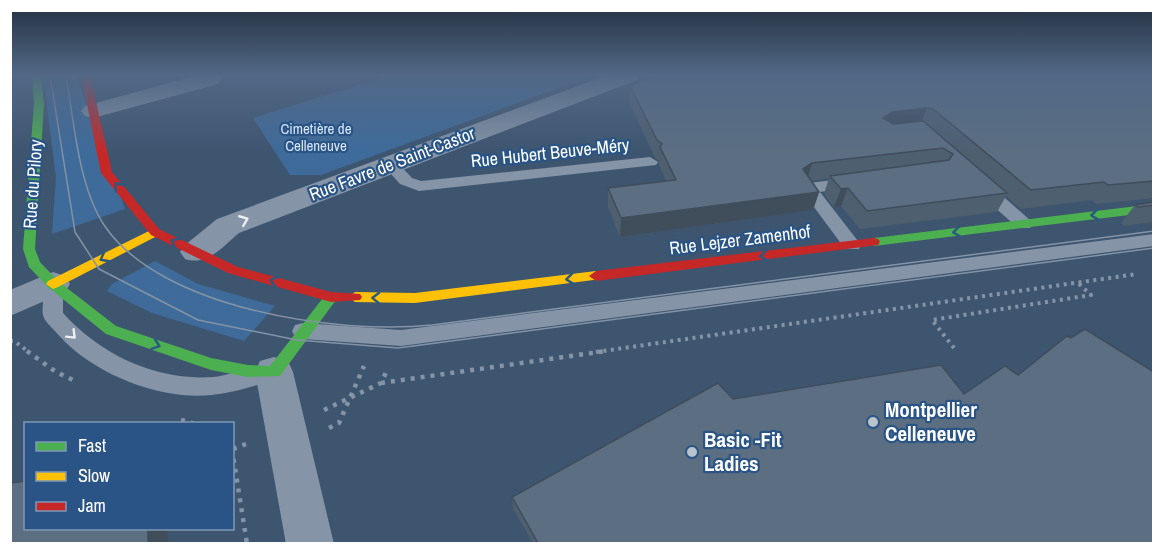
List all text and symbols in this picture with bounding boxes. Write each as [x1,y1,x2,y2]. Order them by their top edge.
park label: Cimetière de Celleneuve [280,118,352,156]
street label: Rue Favre de Saint-Castor [305,120,478,207]
street label: Rue Hubert Beuve-Méry [470,132,631,173]
street label: Rue du Pilory [17,138,48,229]
one-way arrow [114,182,125,193]
one-way arrow [1091,209,1100,221]
one-way arrow [238,215,249,227]
street label: Rue Lejzer Zamenhof [668,218,813,261]
one-way arrow [953,225,962,237]
one-way arrow [171,237,182,249]
one-way arrow [759,249,768,261]
one-way arrow [100,251,110,262]
one-way arrow [565,272,575,285]
one-way arrow [269,276,280,288]
one-way arrow [372,291,381,304]
one-way arrow [65,329,76,339]
one-way arrow [150,338,161,350]
place label: Montpellier Celleneuve [885,395,977,448]
marker: Montpellier Celleneuve [866,415,880,429]
legend [24,422,234,530]
place label: Basic -Fit Ladies [704,425,782,478]
text: Fast [78,433,106,458]
marker: Basic -Fit Ladies [685,445,699,459]
text: Slow [78,463,110,488]
text: Jam [78,493,106,518]

